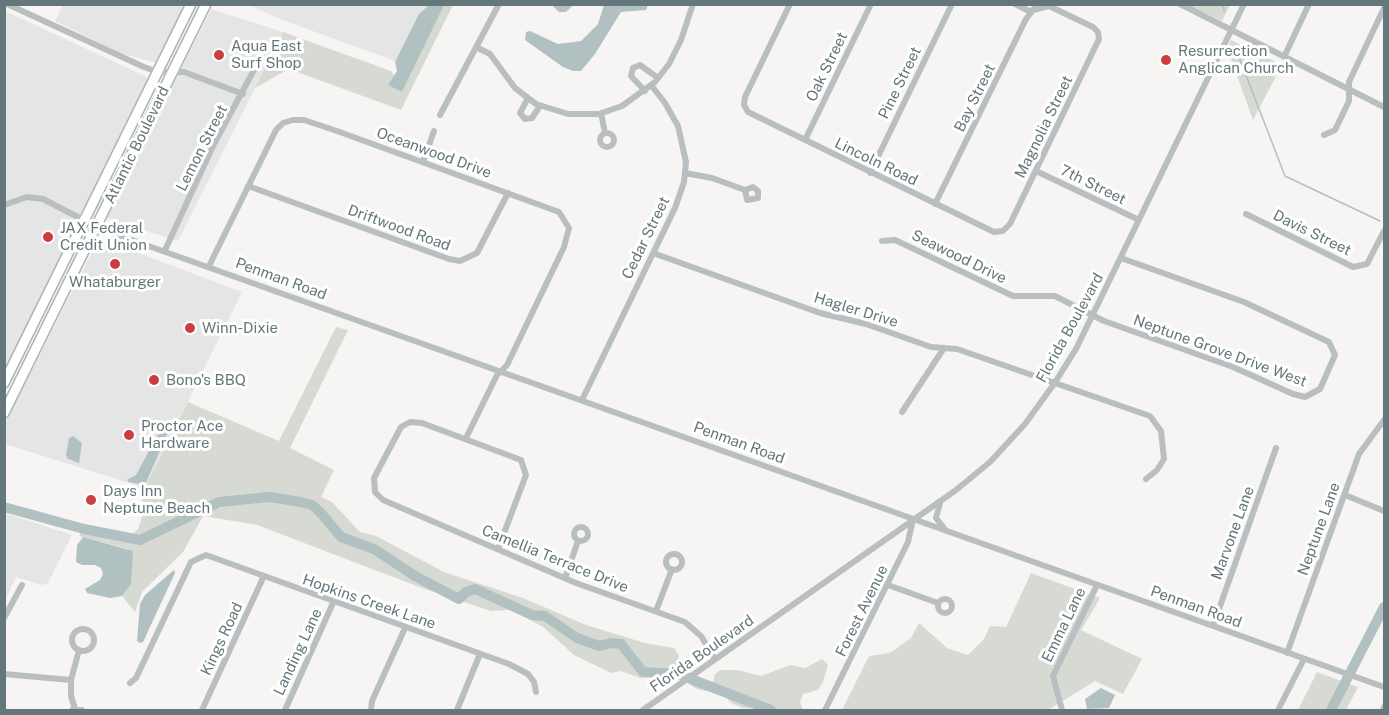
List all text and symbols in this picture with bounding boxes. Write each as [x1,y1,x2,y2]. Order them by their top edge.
street label: Oak Street [802,29,852,105]
place label: Aqua East Surf Shop [231,37,302,72]
place label: Resurrection Anglican Church [1178,42,1294,77]
street label: Pine Street [875,44,925,122]
marker: Aqua East Surf Shop [212,48,226,62]
marker: Resurrection Anglican Church [1159,53,1173,67]
street label: Bay Street [951,61,999,135]
street label: Magnolia Street [1011,73,1077,181]
street label: Atlantic Boulevard [101,83,173,207]
street label: Lemon Street [173,102,231,194]
street label: Oceanwood Drive [374,124,494,182]
street label: Lincoln Road [832,134,920,190]
street label: 7th Street [1057,161,1129,209]
street label: Cedar Street [618,194,674,282]
street label: Driftwood Road [345,201,453,255]
street label: Davis Street [1270,206,1354,260]
place label: JAX Federal Credit Union [60,219,147,254]
street label: Seawood Drive [909,226,1009,288]
marker: JAX Federal Credit Union [41,230,55,244]
street label: Penman Road [233,254,329,304]
marker: Whataburger [108,257,122,271]
street label: Florida Boulevard [1032,270,1108,386]
place label: Whataburger [69,273,161,291]
street label: Hagler Drive [812,289,900,331]
street label: Neptune Grove Drive West [1131,311,1309,391]
place label: Winn-Dixie [202,319,278,337]
marker: Winn-Dixie [183,321,197,335]
place label: Bono's BBQ [166,371,246,389]
marker: Bono's BBQ [147,373,161,387]
place label: Proctor Ace Hardware [141,417,223,452]
street label: Penman Road [691,418,787,468]
marker: Proctor Ace Hardware [122,428,136,442]
street label: Neptune Lane [1294,480,1344,578]
place label: Days Inn Neptune Beach [103,482,210,517]
street label: Marvone Lane [1208,484,1258,582]
marker: Days Inn Neptune Beach [84,493,98,507]
street label: Camellia Terrace Drive [479,521,631,597]
street label: Forest Avenue [832,562,892,660]
street label: Hopkins Creek Lane [300,571,438,633]
street label: Penman Road [1148,582,1244,632]
street label: Emma Lane [1038,585,1090,665]
street label: Kings Road [197,600,247,678]
street label: Landing Lane [270,606,326,698]
street label: Florida Boulevard [647,612,757,696]

